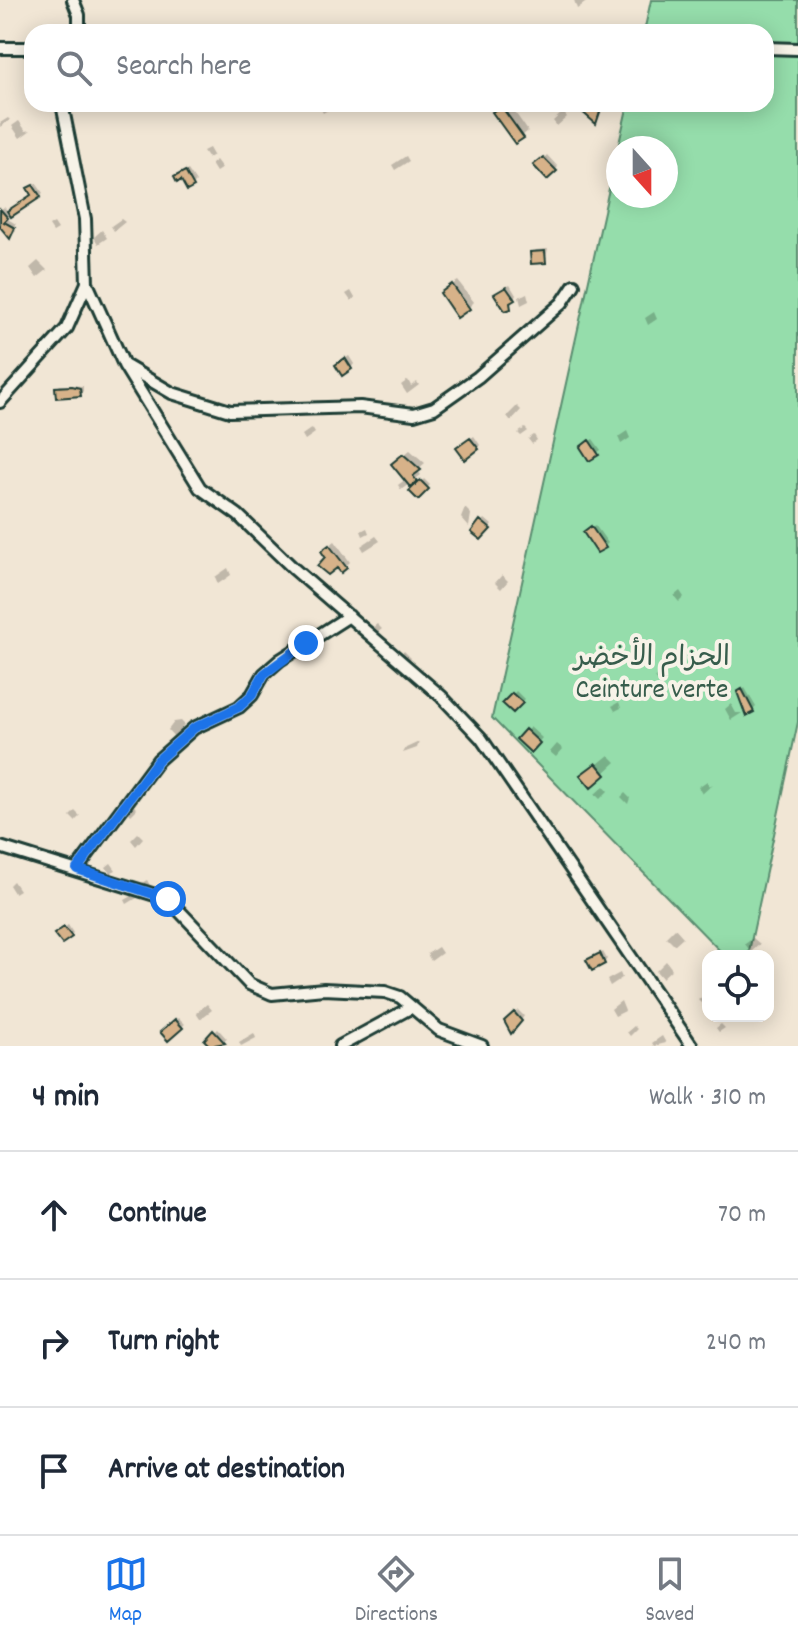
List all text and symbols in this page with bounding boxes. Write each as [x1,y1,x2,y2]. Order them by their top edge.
search box [24,24,774,112]
icon: search [52,46,96,90]
text: Search here [116,47,252,90]
north arrow [606,136,678,208]
route end [288,625,324,661]
park label: الحزام الأخضر Ceinture verte [572,637,730,712]
route start [150,881,186,917]
map controls [702,950,774,1022]
button: locate [702,950,774,1022]
text: 4 min [32,1074,99,1123]
text: Walk · 310 m [649,1080,766,1117]
icon: ahead [32,1193,76,1237]
text: Continue [108,1194,207,1237]
text: 70 m [718,1197,766,1234]
icon: right [32,1321,76,1365]
text: Turn right [108,1322,219,1365]
text: 240 m [706,1325,766,1362]
icon: arrive [32,1449,76,1493]
text: Arrive at destination [108,1450,345,1493]
tab: Map [104,1552,148,1631]
tab: Directions [355,1552,438,1631]
tab: Saved [645,1552,694,1631]

